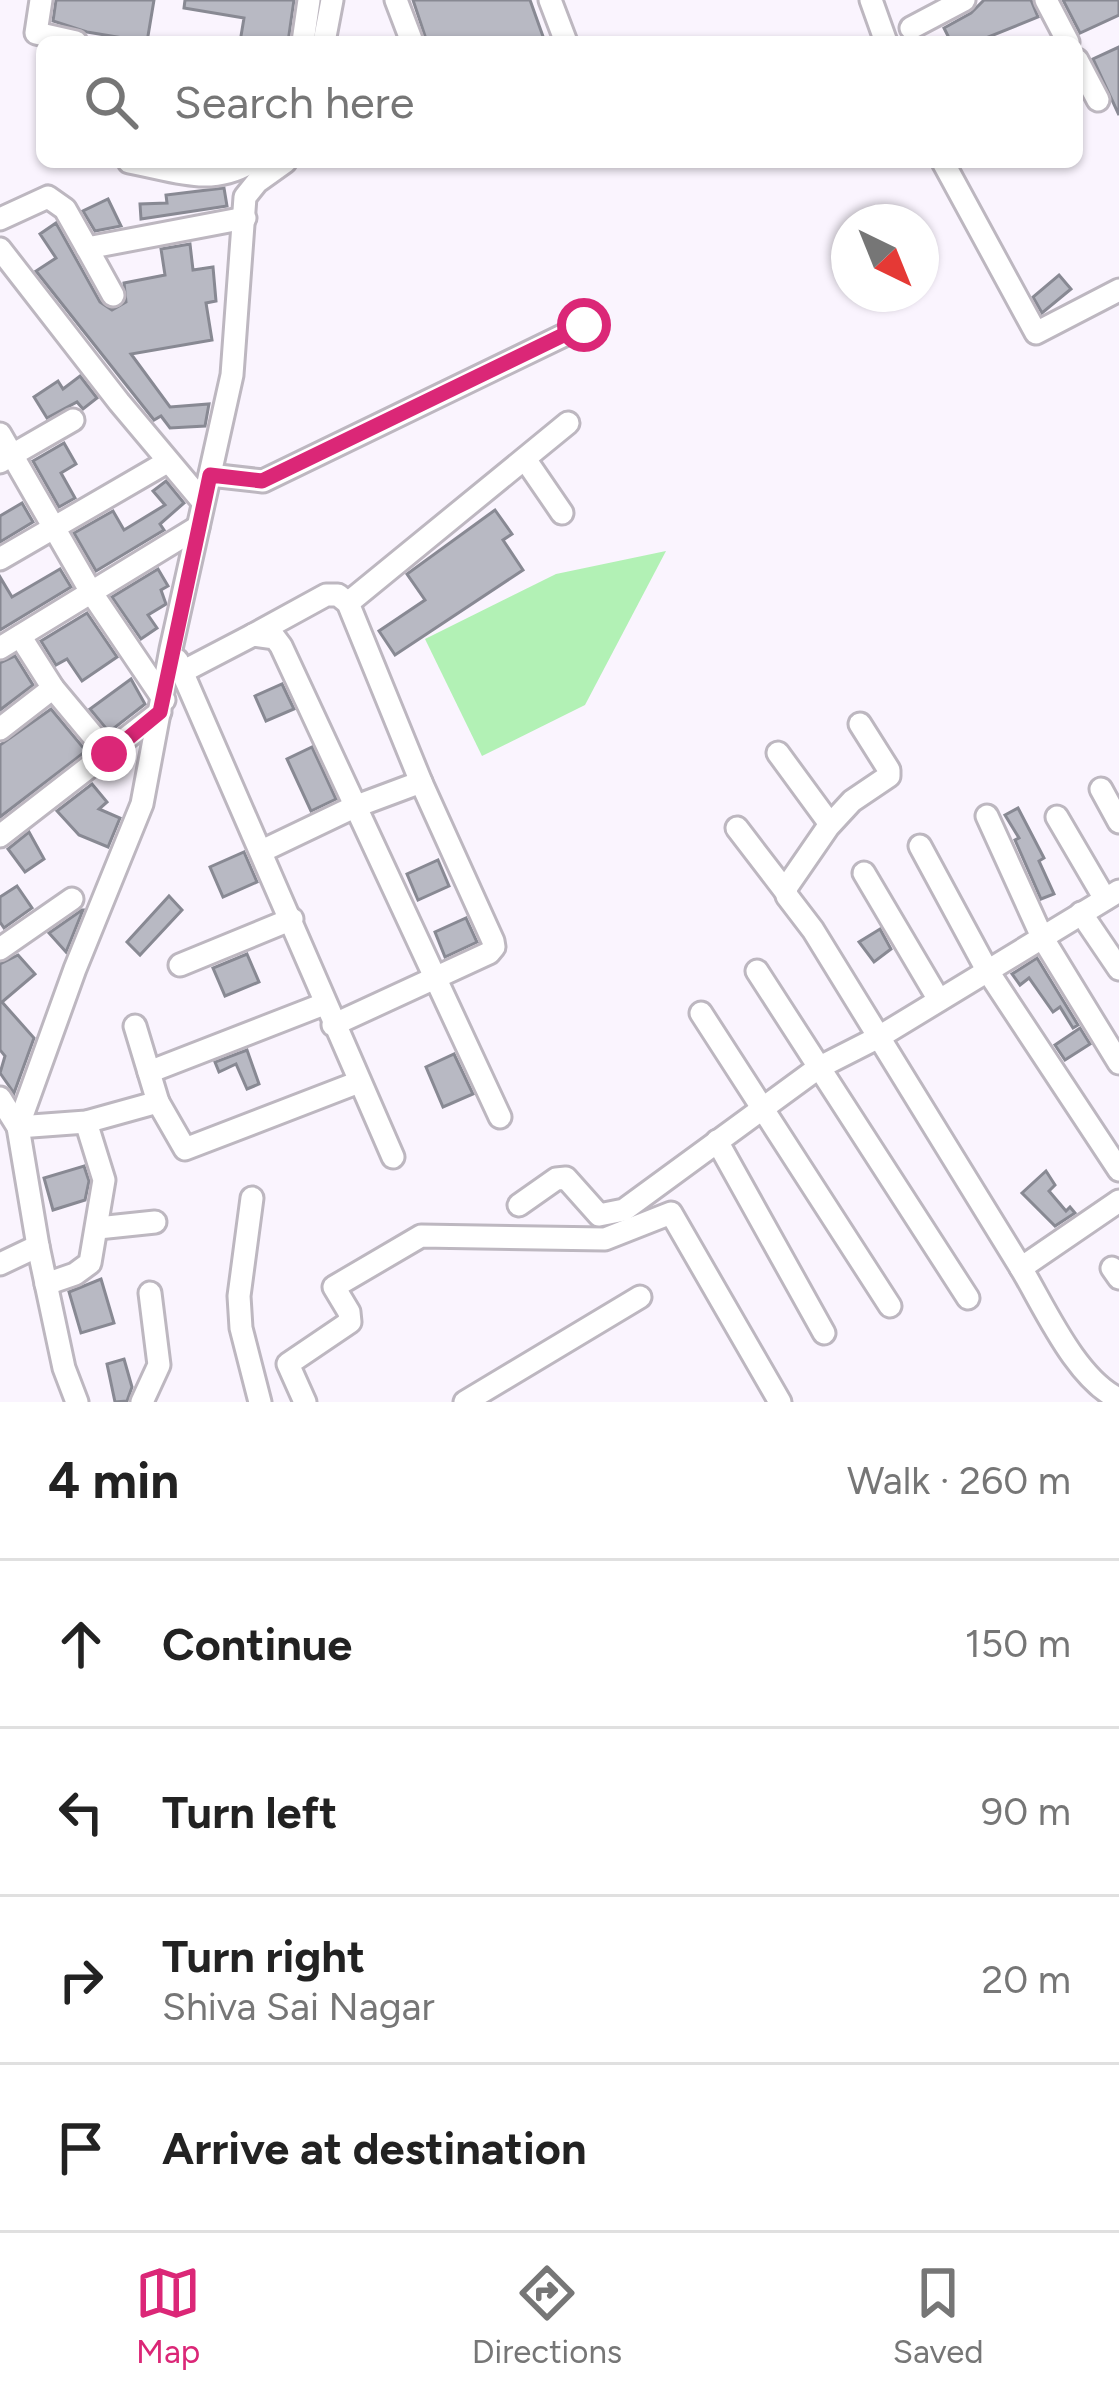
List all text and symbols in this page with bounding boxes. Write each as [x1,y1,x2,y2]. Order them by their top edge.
search box [36,36,1083,168]
icon: search [78,69,144,135]
text: Search here [174,75,414,129]
north arrow [831,204,939,312]
route start [557,298,611,352]
route end [82,727,136,781]
text: 4 min [48,1450,179,1511]
text: Walk · 260 m [847,1457,1071,1504]
icon: ahead [48,1611,114,1677]
text: Continue [162,1617,352,1671]
text: 150 m [965,1620,1071,1667]
icon: left [48,1779,114,1845]
text: Turn left [162,1785,337,1839]
text: 90 m [981,1788,1071,1835]
text: Turn right [162,1929,365,1983]
icon: right [48,1947,114,2013]
text: 20 m [981,1956,1071,2003]
text: Shiva Sai Nagar [162,1983,435,2030]
icon: arrive [48,2115,114,2181]
text: Arrive at destination [162,2121,586,2175]
tab: Map [135,2260,201,2371]
tab: Directions [472,2260,622,2371]
tab: Saved [893,2260,984,2371]

